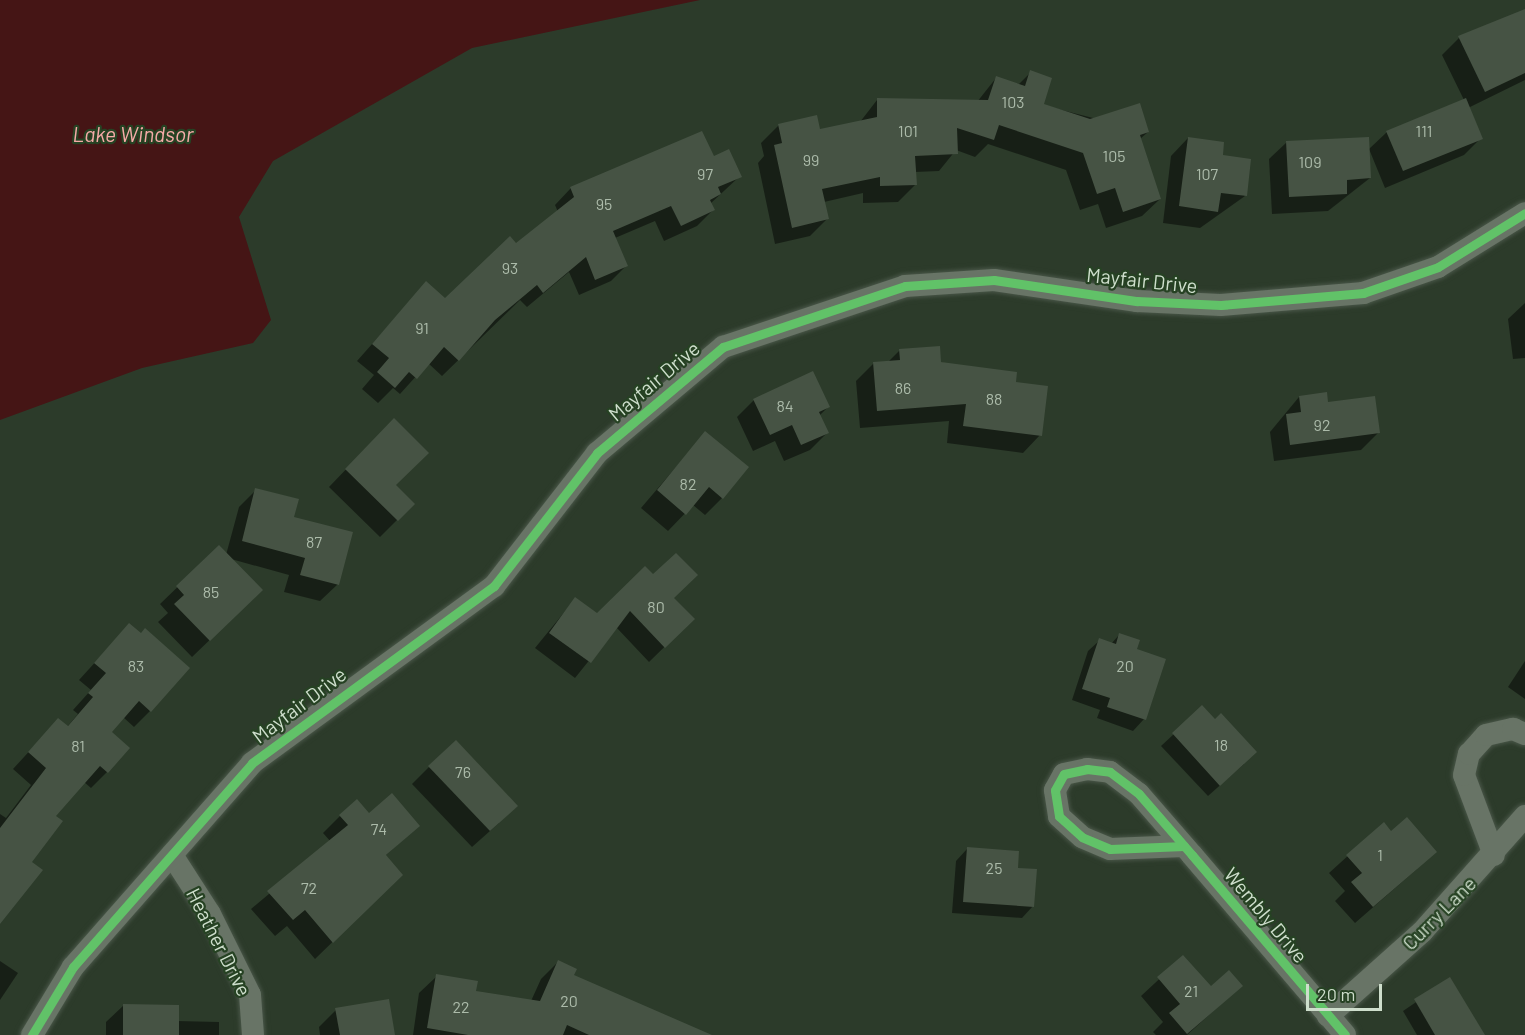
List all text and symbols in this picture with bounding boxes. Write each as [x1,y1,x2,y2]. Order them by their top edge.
house number: 103 [1002,92,1024,112]
water label: Lake Windsor [73,121,193,147]
house number: 101 [898,121,918,141]
house number: 111 [1416,121,1432,141]
house number: 105 [1103,146,1125,166]
house number: 99 [803,150,819,170]
house number: 109 [1299,152,1321,172]
house number: 97 [697,164,713,184]
house number: 107 [1196,164,1218,184]
house number: 95 [596,194,612,214]
house number: 93 [502,258,518,278]
street label: Mayfair Drive [1085,262,1199,298]
house number: 91 [415,318,429,338]
street label: Mayfair Drive [604,336,704,426]
house number: 86 [895,378,911,398]
house number: 88 [986,389,1002,409]
house number: 84 [776,396,794,416]
house number: 92 [1314,415,1330,435]
house number: 82 [680,474,696,494]
house number: 87 [306,532,322,552]
house number: 85 [203,582,219,602]
house number: 80 [647,597,665,617]
house number: 83 [128,656,144,676]
house number: 20 [1116,656,1134,676]
street label: Mayfair Drive [247,662,351,748]
house number: 18 [1214,735,1228,755]
house number: 81 [71,736,85,756]
house number: 76 [455,762,471,782]
house number: 74 [371,819,387,839]
house number: 1 [1377,845,1383,865]
house number: 25 [986,858,1002,878]
street label: Wembly Drive [1219,862,1313,968]
street label: Curry Lane [1397,871,1481,955]
house number: 72 [301,878,317,898]
street label: Heather Drive [181,884,257,1000]
scale bar [1309,972,1386,1010]
house number: 21 [1184,981,1198,1001]
text: 20 m [1317,983,1355,1005]
house number: 20 [560,991,578,1011]
house number: 22 [452,997,470,1017]

